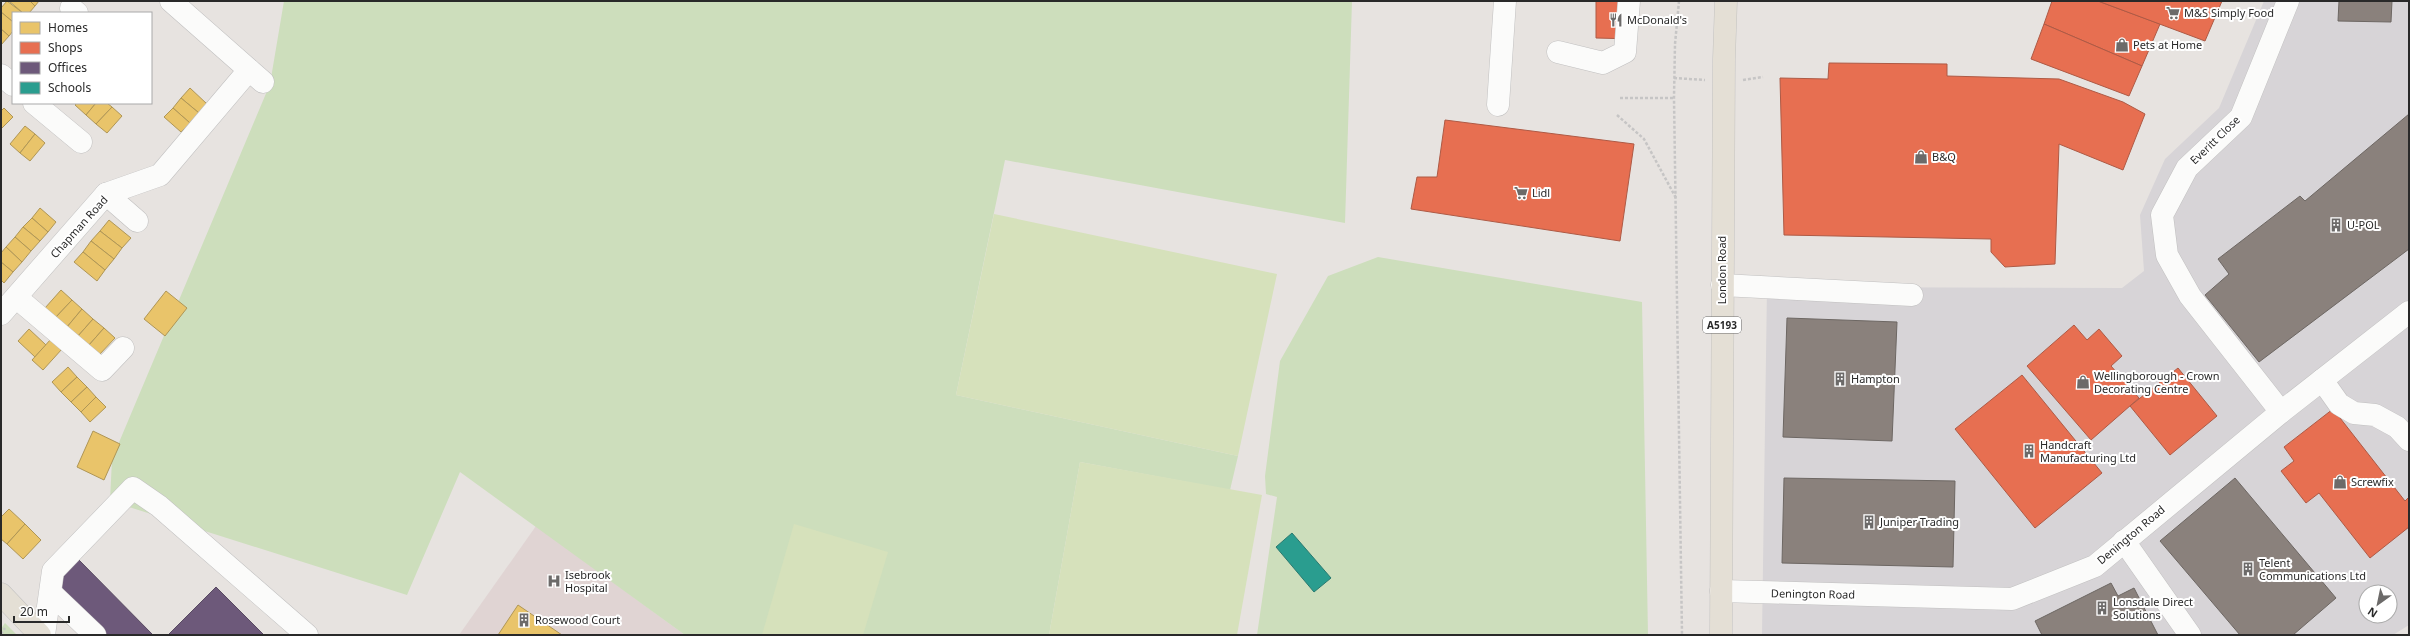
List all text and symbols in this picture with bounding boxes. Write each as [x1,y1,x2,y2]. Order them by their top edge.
supermarket icon: M&S Simply Food [2165,5,2181,21]
place label: M&S Simply Food [2184,5,2274,20]
legend [12,12,152,104]
restaurant icon: McDonald's [1608,12,1624,28]
place label: McDonald's [1627,12,1687,27]
text: Homes [48,19,88,36]
shop icon: Pets at Home [2114,37,2130,53]
place label: Pets at Home [2133,37,2202,52]
text: Shops [48,39,83,56]
text: Offices [48,59,87,76]
text: Schools [48,79,91,96]
street label: Everitt Close [2186,112,2243,167]
shop icon: B&Q [1913,149,1929,165]
place label: B&Q [1932,149,1956,164]
supermarket icon: Lidl [1513,185,1529,201]
place label: Lidl [1532,185,1550,200]
street label: Chapman Road [47,192,111,261]
building icon: U-POL [2328,217,2344,233]
place label: U-POL [2347,217,2380,232]
street label: London Road [1714,236,1729,304]
road number: A5193 [1703,317,1741,333]
place label: Wellingborough - Crown Decorating Centre [2094,368,2219,396]
building icon: Hampton [1832,371,1848,387]
place label: Hampton [1851,371,1900,386]
shop icon: Wellingborough - Crown Decorating Centre [2075,374,2091,390]
place label: Handcraft Manufacturing Ltd [2040,437,2136,465]
building icon: Handcraft Manufacturing Ltd [2021,443,2037,459]
shop icon: Screwfix [2332,474,2348,490]
place label: Screwfix [2351,474,2394,489]
street label: Denington Road [2094,502,2168,567]
building icon: Juniper Trading [1861,514,1877,530]
place label: Juniper Trading [1879,514,1959,529]
place label: Telent Communications Ltd [2259,555,2366,583]
building icon: Telent Communications Ltd [2240,561,2256,577]
place label: Isebrook Hospital [565,567,611,595]
hospital icon: Isebrook Hospital [546,573,562,589]
north arrow [2358,584,2398,624]
street label: Denington Road [1771,585,1855,602]
place label: Lonsdale Direct Solutions [2113,594,2193,622]
scale bar [14,598,69,624]
building icon: Lonsdale Direct Solutions [2094,600,2110,616]
text: 20 m [20,603,48,620]
text: N [2364,604,2380,622]
building icon: Rosewood Court [516,612,532,628]
place label: Rosewood Court [535,612,620,627]

